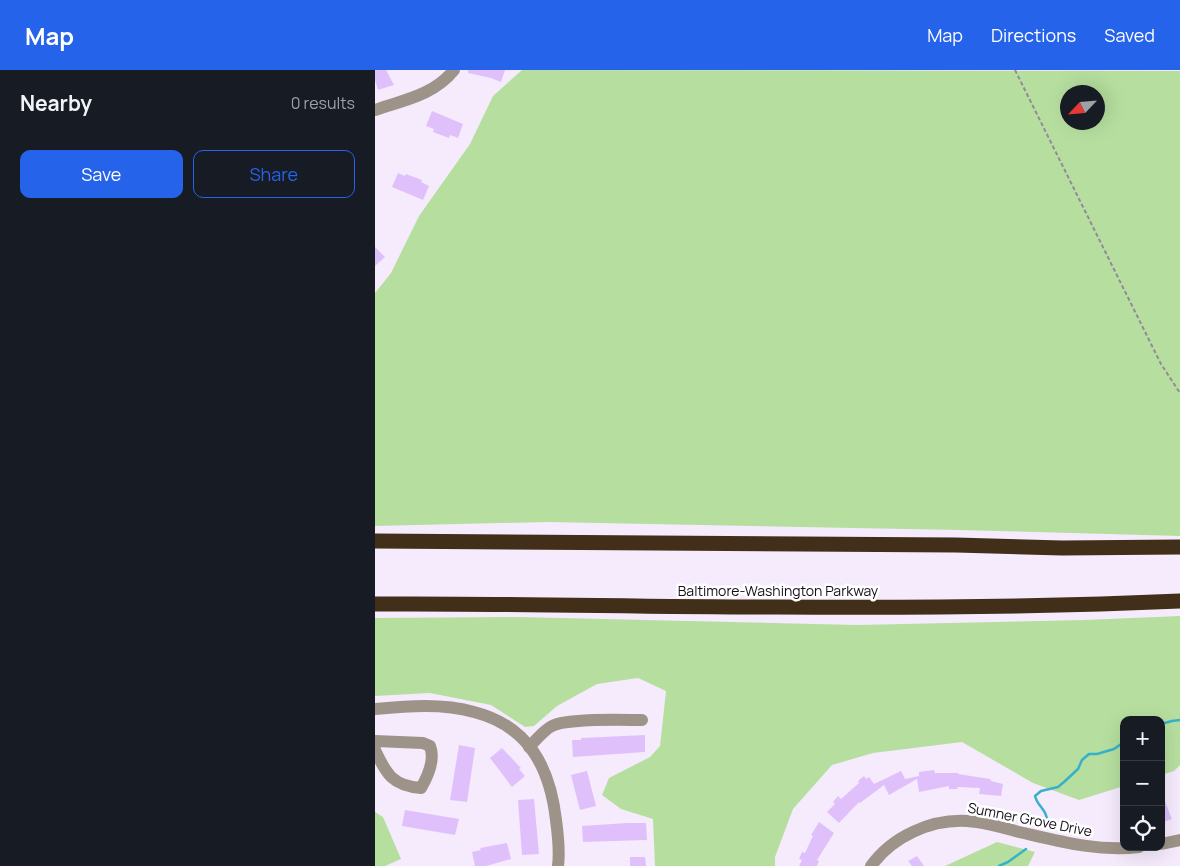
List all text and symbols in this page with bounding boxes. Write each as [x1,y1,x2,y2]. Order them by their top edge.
text: Map [25,19,74,52]
text: Map [927,23,963,47]
text: Directions [991,23,1076,47]
text: Saved [1104,23,1155,47]
north arrow [1060,85,1105,130]
text: Nearby [20,89,92,117]
text: 0 results [291,92,355,114]
button: Save [20,150,183,198]
button: Share [193,150,355,198]
street label: Baltimore-Washington Parkway [678,581,879,600]
map controls [1120,716,1165,851]
button: + [1120,716,1165,761]
button: − [1120,761,1165,806]
street label: Sumner Grove Drive [966,798,1094,840]
button: locate [1120,806,1165,851]

